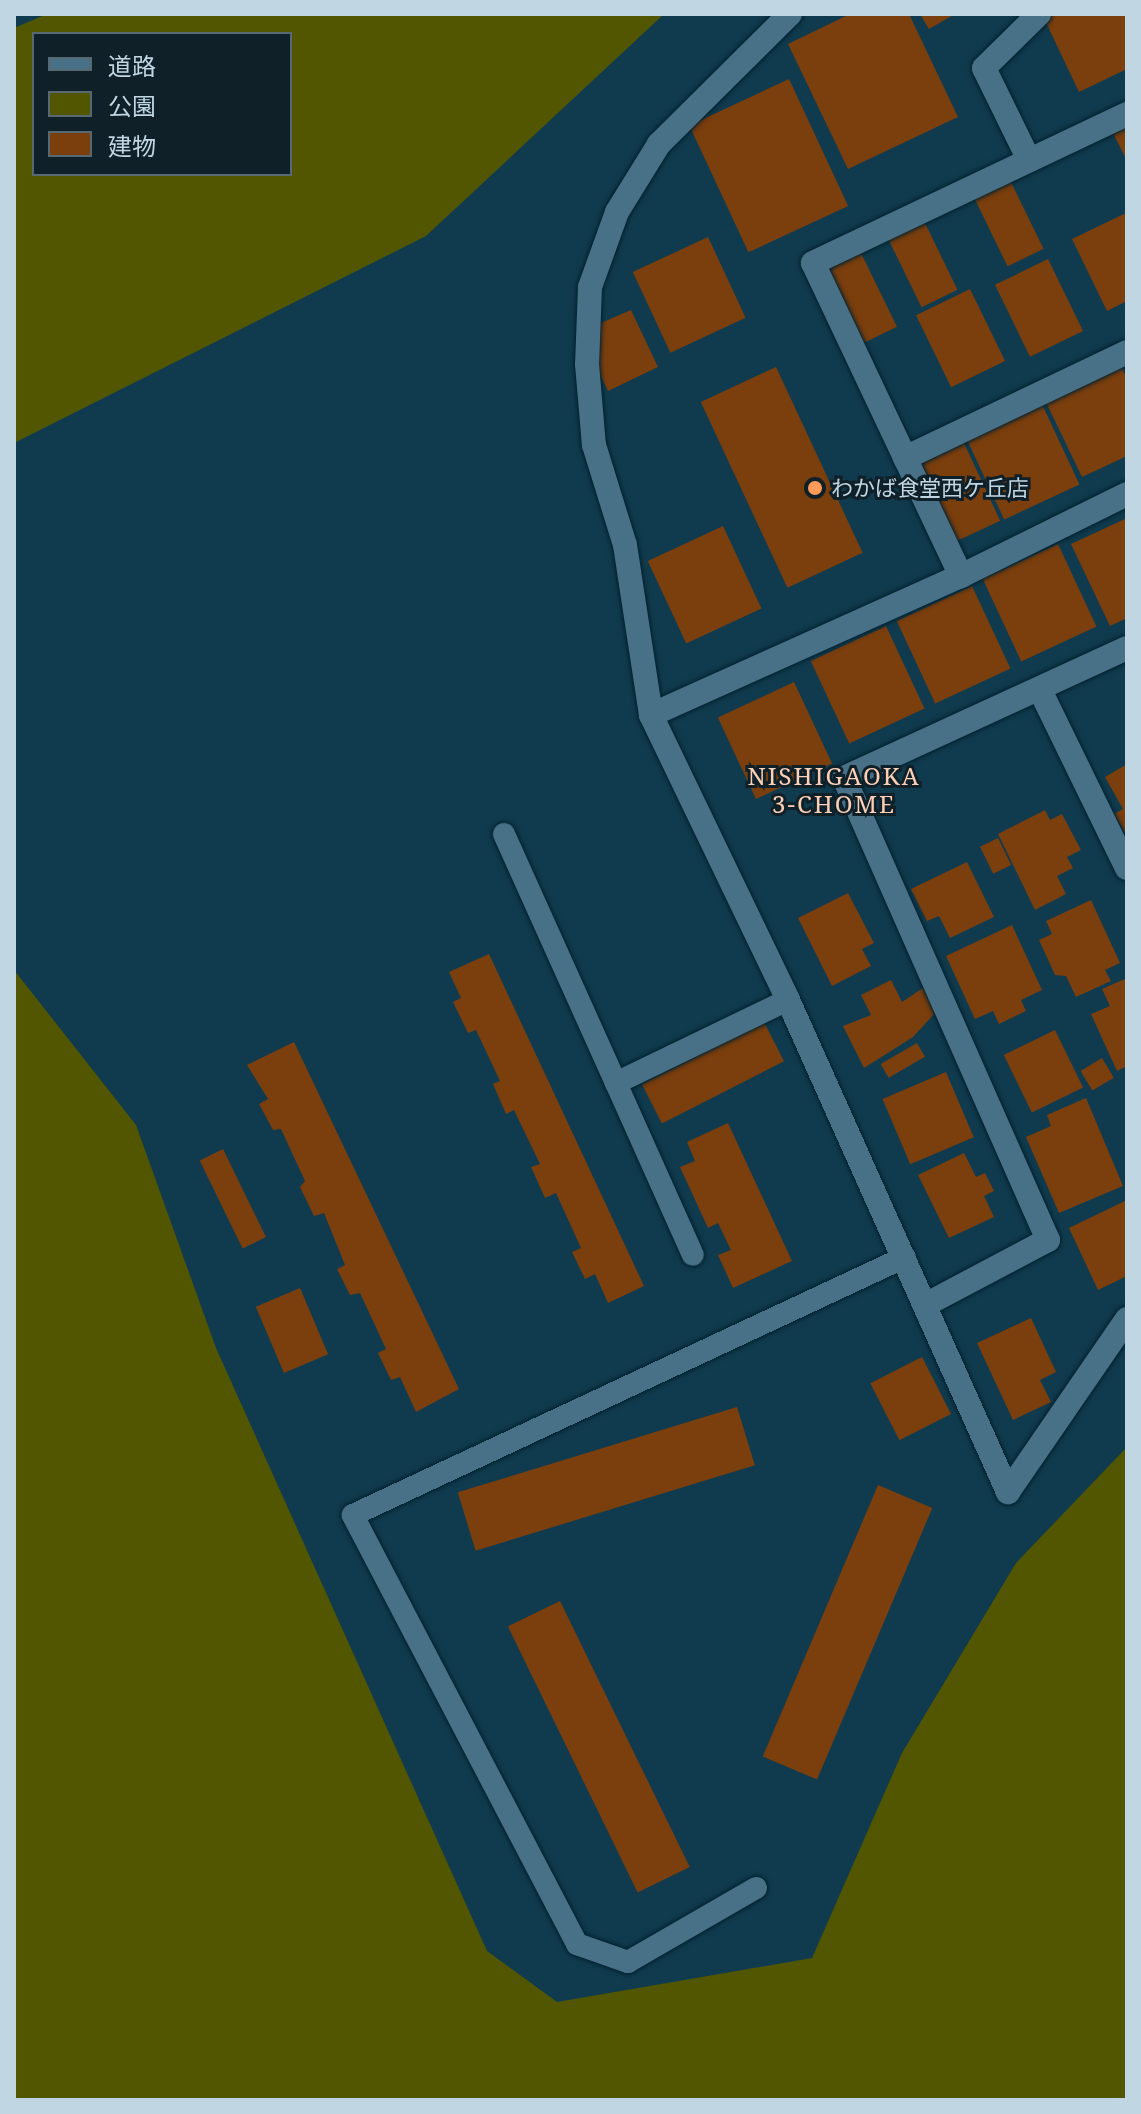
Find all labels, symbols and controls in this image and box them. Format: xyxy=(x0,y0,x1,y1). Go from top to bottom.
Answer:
legend xyxy=(32,32,292,176)
text: 道路 xyxy=(108,49,156,82)
text: 公園 xyxy=(108,89,156,122)
text: 建物 xyxy=(108,129,156,162)
place label: わかば食堂西ケ丘店 xyxy=(831,475,1029,501)
marker: わかば食堂西ケ丘店 xyxy=(806,479,824,497)
district label: NISHIGAOKA 3-CHOME xyxy=(747,762,921,818)

